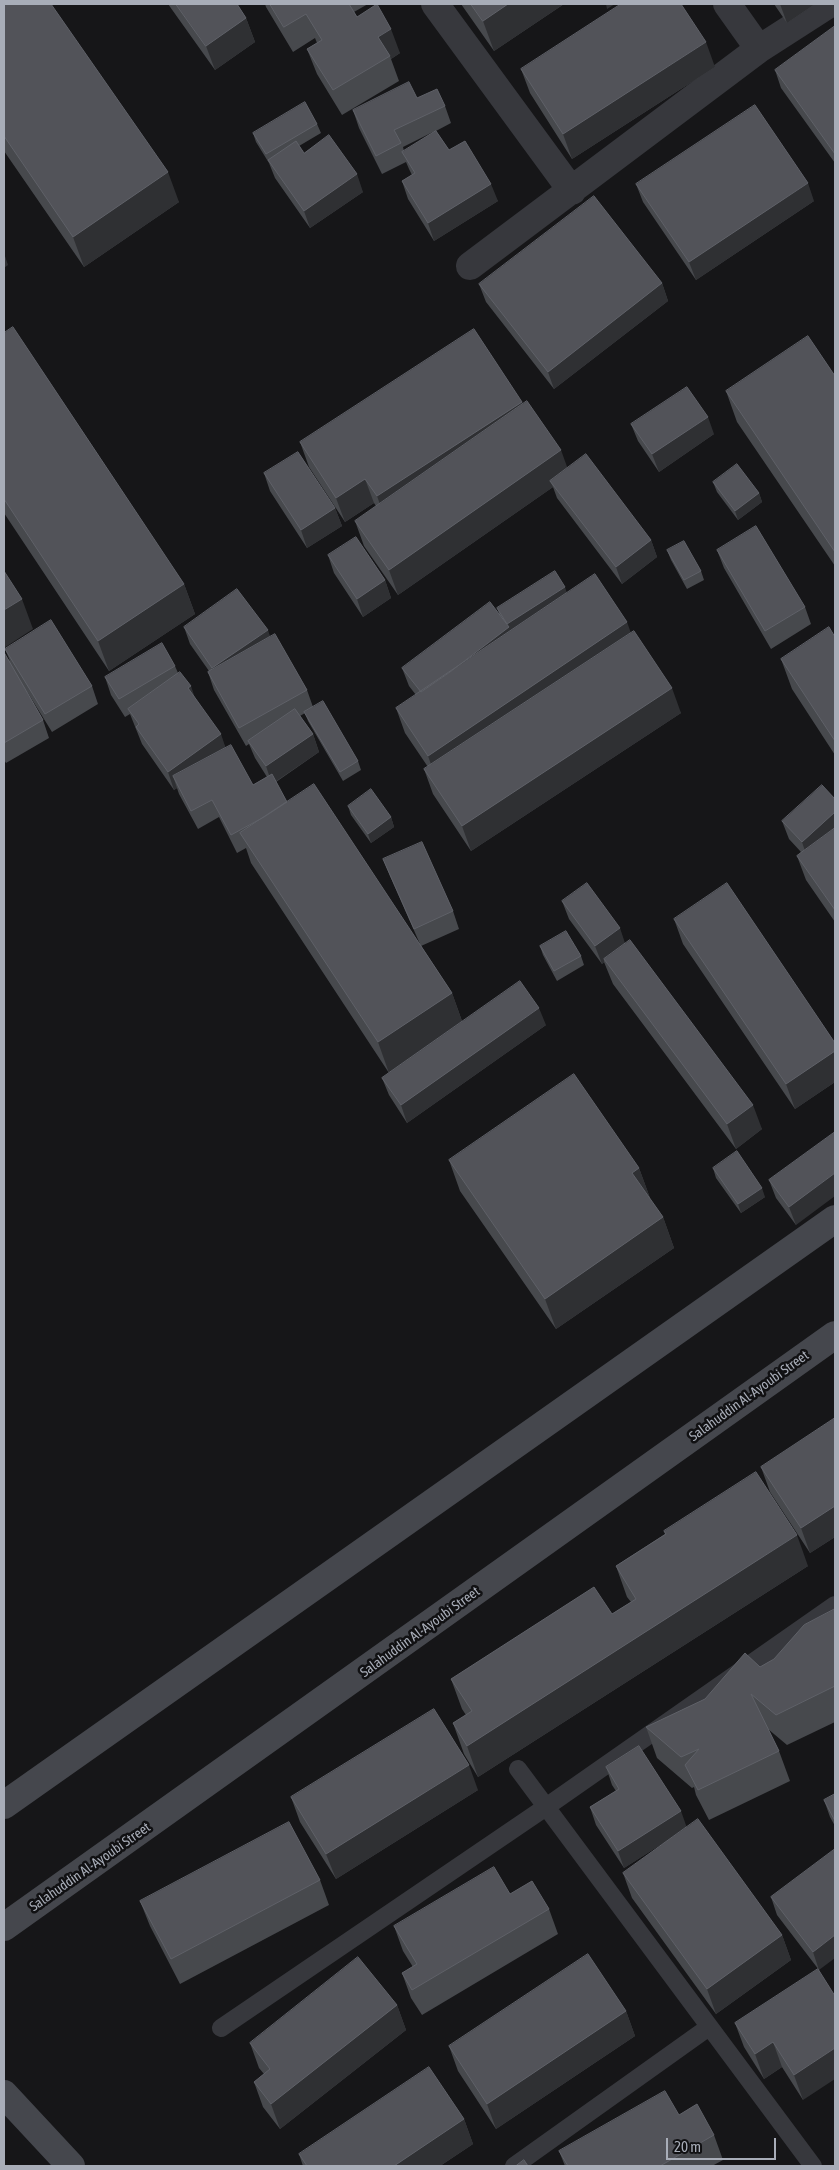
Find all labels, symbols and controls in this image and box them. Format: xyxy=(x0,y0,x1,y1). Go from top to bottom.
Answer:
street label: Salahuddin Al-Ayoubi Street xyxy=(686,1347,812,1445)
street label: Salahuddin Al-Ayoubi Street xyxy=(357,1583,483,1681)
street label: Salahuddin Al-Ayoubi Street xyxy=(26,1819,154,1915)
scale bar xyxy=(669,2128,779,2160)
text: 20 m xyxy=(674,2138,701,2155)

